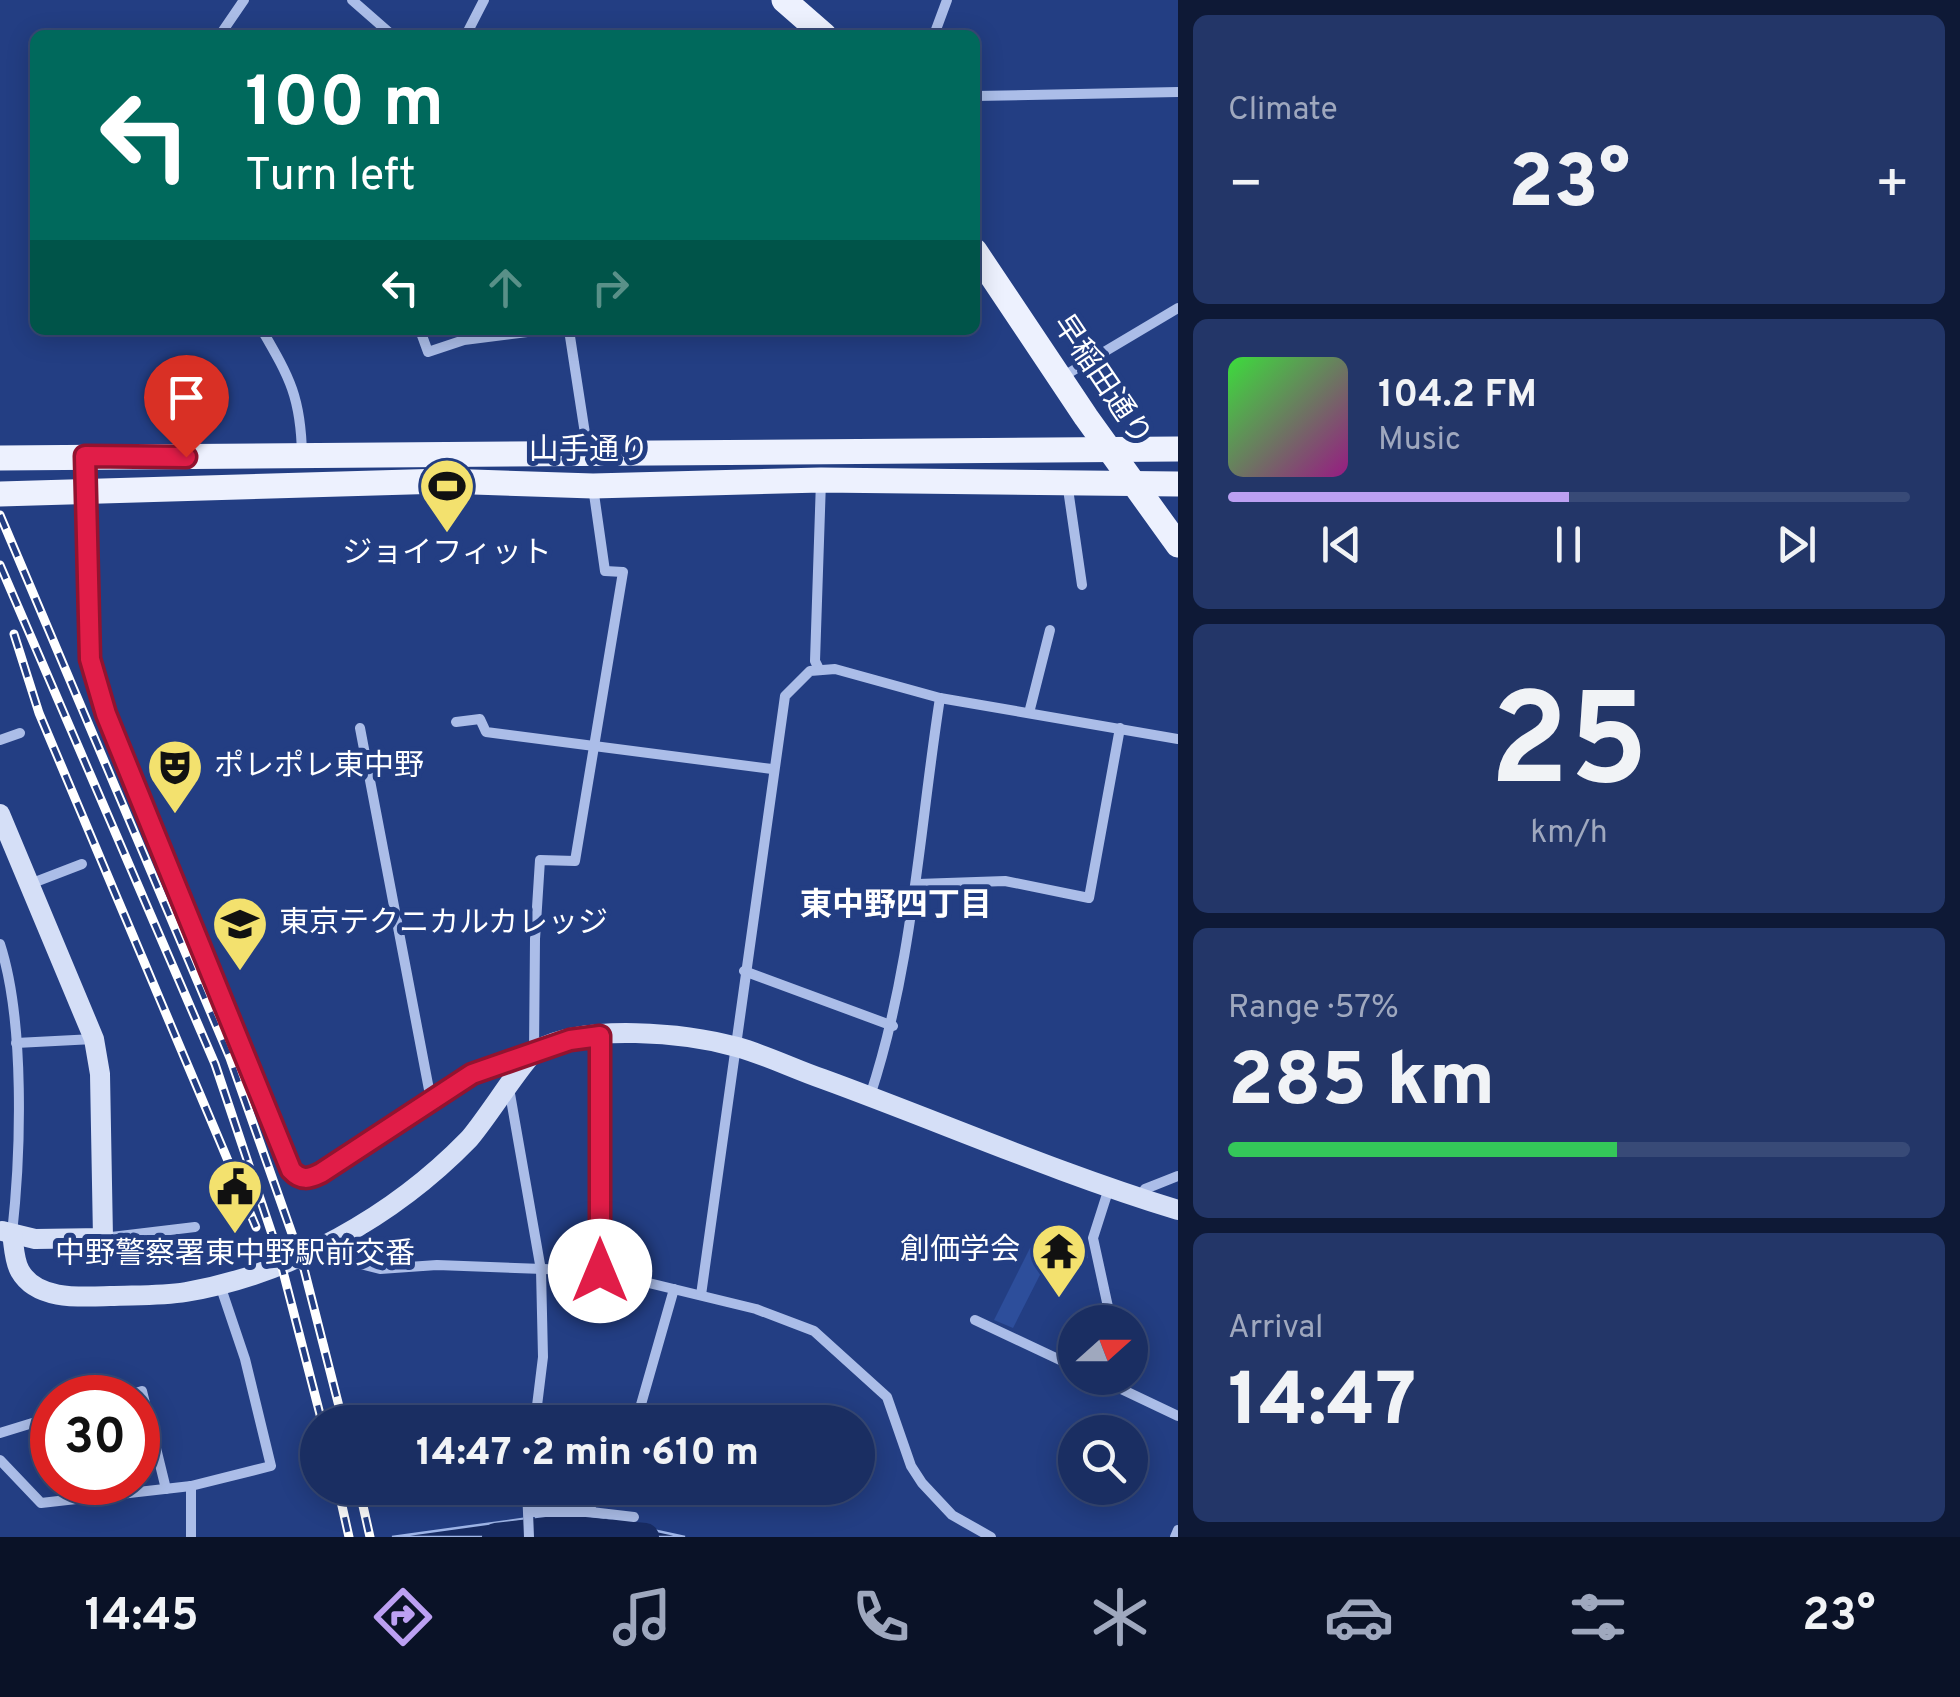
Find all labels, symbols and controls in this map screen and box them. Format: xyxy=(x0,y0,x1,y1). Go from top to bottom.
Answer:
text: 100 m xyxy=(245,62,444,151)
icon: left xyxy=(80,70,210,200)
text: Climate xyxy=(1228,91,1338,131)
text: 23° xyxy=(1508,139,1630,234)
text: Turn left xyxy=(245,149,416,206)
text: − xyxy=(1228,152,1263,222)
text: + xyxy=(1875,152,1910,222)
icon: left xyxy=(373,260,428,315)
icon: ahead xyxy=(478,260,533,315)
icon: right xyxy=(583,260,638,315)
street label: 早稲田通り xyxy=(1044,308,1158,454)
pin xyxy=(144,355,229,458)
icon: arrive xyxy=(159,370,214,425)
text: 104.2 FM xyxy=(1378,372,1537,421)
text: Music xyxy=(1378,421,1461,461)
street label: 山手通り xyxy=(529,433,649,470)
sports icon: ジョイフィット xyxy=(417,456,477,535)
icon: previous xyxy=(1314,517,1369,572)
icon: pause xyxy=(1541,517,1596,572)
icon: next xyxy=(1769,517,1824,572)
place label: ジョイフィット xyxy=(342,536,552,573)
text: 25 xyxy=(1490,666,1648,831)
theatre icon: ポレポレ東中野 xyxy=(145,737,205,816)
place label: ポレポレ東中野 xyxy=(214,749,424,786)
text: km/h xyxy=(1530,814,1608,854)
district label: 東中野四丁目 xyxy=(800,887,992,927)
school or university icon: 東京テクニカルカレッジ xyxy=(210,894,270,973)
place label: 東京テクニカルカレッジ xyxy=(279,906,608,943)
text: Range · 57% xyxy=(1228,989,1399,1029)
text: 285 km xyxy=(1228,1037,1495,1132)
public building icon: 中野警察署東中野駅前交番 xyxy=(205,1157,265,1236)
position arrow xyxy=(548,1219,652,1323)
temple icon: 創価学会 xyxy=(1029,1221,1089,1300)
place label: 創価学会 xyxy=(900,1233,1020,1270)
place label: 中野警察署東中野駅前交番 xyxy=(55,1237,415,1274)
north arrow xyxy=(1058,1305,1148,1395)
map controls xyxy=(1058,1305,1148,1505)
text: Arrival xyxy=(1228,1309,1323,1349)
text: 14:47 xyxy=(1228,1357,1416,1452)
speed limit sign: 30 xyxy=(30,1375,160,1505)
button: search xyxy=(1058,1415,1148,1505)
text: 14:47 · 2 min · 610 m xyxy=(416,1430,759,1479)
icon: directions xyxy=(368,1582,438,1652)
icon: music xyxy=(607,1582,677,1652)
icon: phone xyxy=(846,1582,916,1652)
icon: climate xyxy=(1085,1582,1155,1652)
icon: car xyxy=(1324,1582,1394,1652)
icon: filters xyxy=(1563,1582,1633,1652)
text: 14:45 xyxy=(85,1589,199,1646)
text: 23° xyxy=(1802,1589,1875,1646)

